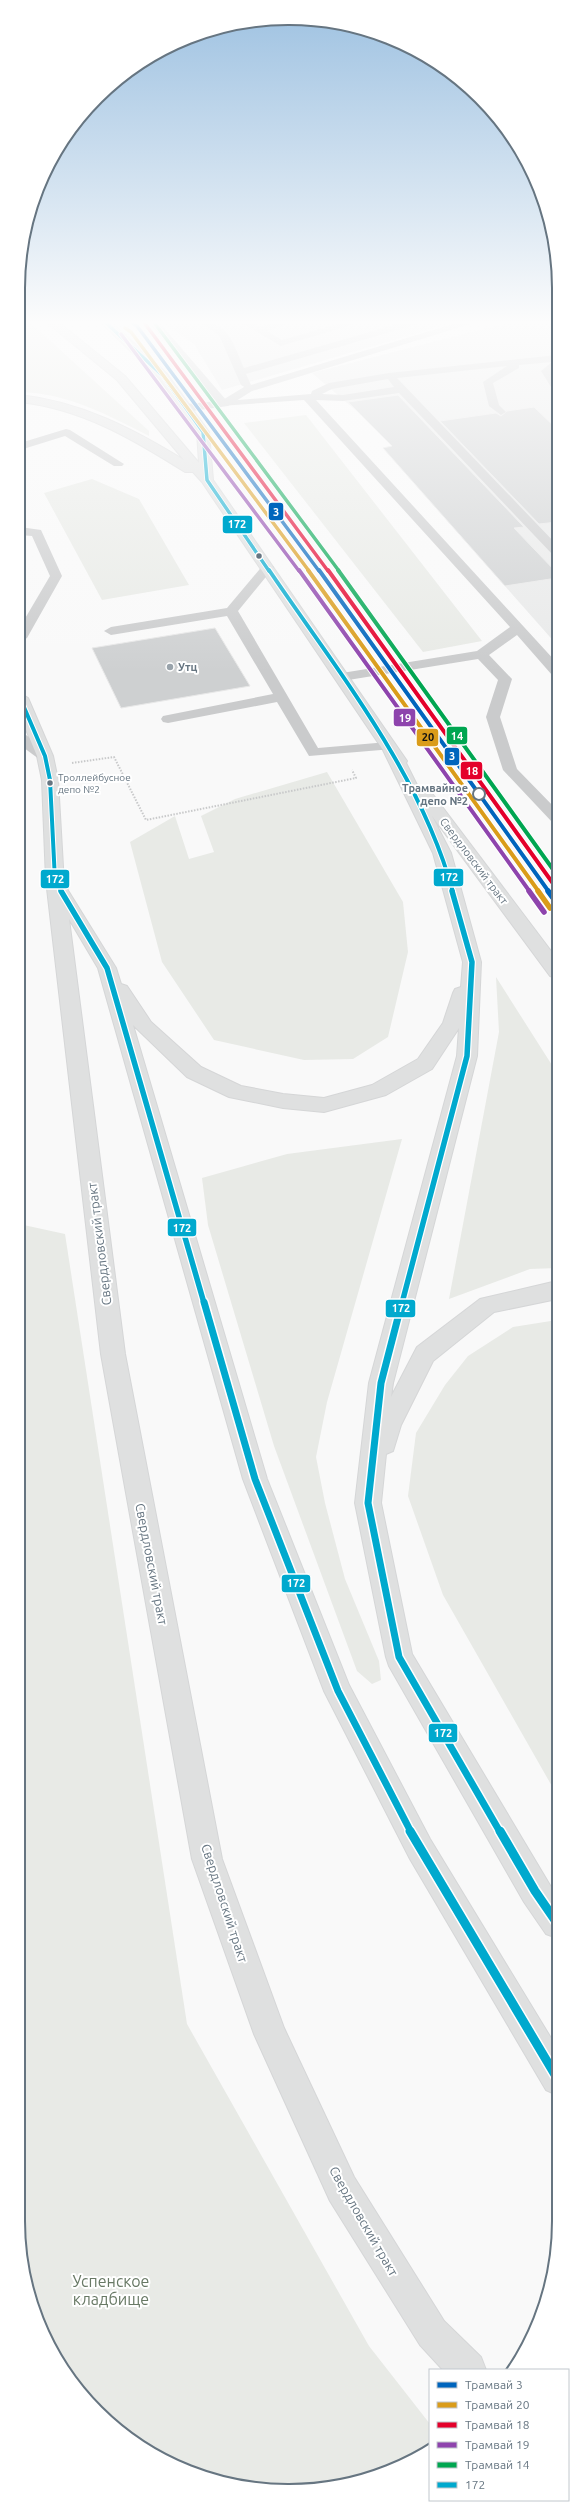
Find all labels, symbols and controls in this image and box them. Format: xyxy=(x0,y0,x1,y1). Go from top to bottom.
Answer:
line badge: 3 xyxy=(268,502,284,521)
text: 3 xyxy=(273,506,279,518)
line badge: 172 xyxy=(222,515,253,534)
text: 172 xyxy=(228,518,246,530)
unlabelled marker xyxy=(254,551,264,561)
place label: Утц xyxy=(178,661,197,673)
marker: Утц xyxy=(165,662,175,672)
line badge: 19 xyxy=(393,708,416,727)
text: 19 xyxy=(399,712,411,724)
line badge: 14 xyxy=(446,726,468,745)
line badge: 20 xyxy=(416,728,439,747)
text: 14 xyxy=(451,730,463,742)
text: 20 xyxy=(422,731,434,743)
line badge: 3 xyxy=(444,747,460,766)
text: 3 xyxy=(449,750,455,762)
line badge: 18 xyxy=(460,761,483,780)
text: 18 xyxy=(466,765,478,777)
place label: Троллейбусное депо №2 xyxy=(58,772,131,795)
marker: Троллейбусное депо №2 xyxy=(45,778,55,788)
place label: Трамвайное депо №2 xyxy=(402,782,468,807)
marker: Трамвайное депо №2 xyxy=(472,787,486,801)
street label: Свердловский тракт xyxy=(438,816,510,907)
line badge: 172 xyxy=(433,868,464,887)
line badge: 172 xyxy=(40,869,70,889)
text: 172 xyxy=(440,871,458,883)
text: 172 xyxy=(46,873,64,885)
street label: Свердловский тракт xyxy=(84,1181,113,1306)
line badge: 172 xyxy=(167,1218,197,1237)
text: 172 xyxy=(173,1222,191,1234)
line badge: 172 xyxy=(385,1299,416,1318)
text: 172 xyxy=(392,1302,410,1314)
street label: Свердловский тракт xyxy=(133,1502,171,1626)
line badge: 172 xyxy=(281,1574,311,1593)
text: 172 xyxy=(287,1577,305,1589)
line badge: 172 xyxy=(428,1723,458,1743)
text: 172 xyxy=(434,1727,452,1739)
street label: Свердловский тракт xyxy=(199,1842,251,1964)
street label: Свердловский тракт xyxy=(327,2164,401,2278)
park label: Успенское кладбище xyxy=(73,2272,149,2308)
legend xyxy=(429,2369,569,2501)
text: Трамвай 3 xyxy=(465,2378,523,2391)
text: Трамвай 20 xyxy=(465,2398,530,2411)
text: Трамвай 18 xyxy=(465,2418,530,2431)
text: Трамвай 19 xyxy=(465,2438,529,2451)
text: Трамвай 14 xyxy=(465,2458,530,2471)
text: 172 xyxy=(465,2478,485,2491)

